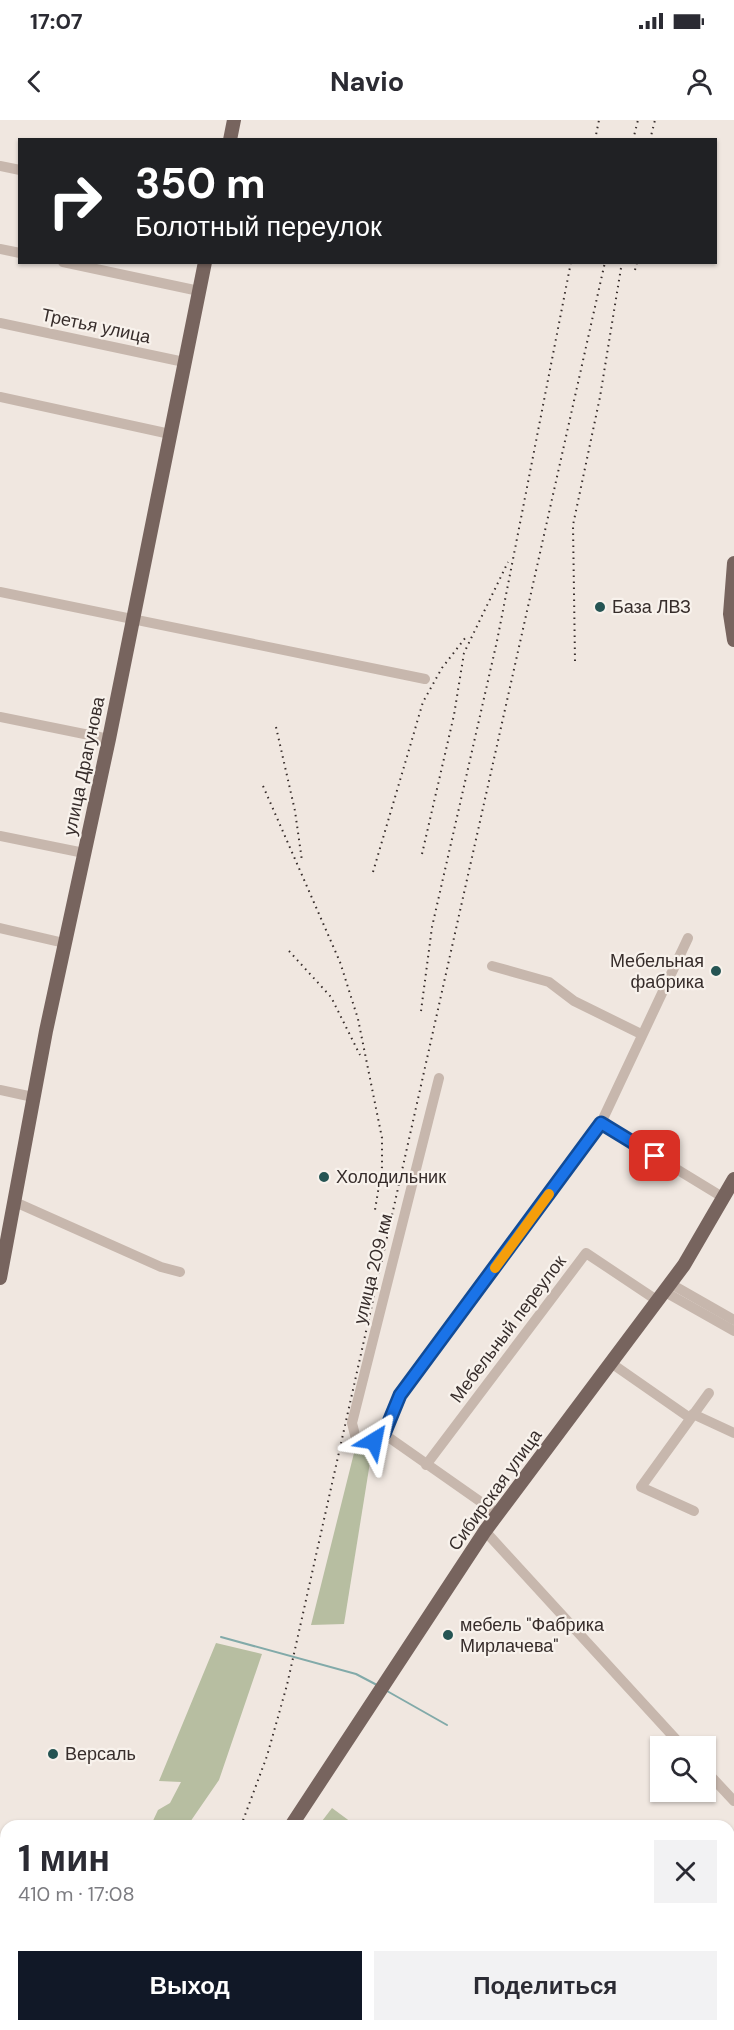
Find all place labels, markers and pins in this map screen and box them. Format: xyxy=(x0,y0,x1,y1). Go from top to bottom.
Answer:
place label: База ЛВЗ xyxy=(612,595,691,619)
marker: База ЛВЗ xyxy=(593,600,607,614)
place label: Мебельная фабрика xyxy=(610,949,705,994)
marker: Мебельная фабрика xyxy=(709,964,723,978)
pin xyxy=(629,1130,680,1181)
place label: Холодильник xyxy=(336,1165,446,1189)
marker: Холодильник xyxy=(317,1170,331,1184)
place label: мебель "Фабрика Мирлачева" xyxy=(460,1613,605,1658)
marker: мебель "Фабрика Мирлачева" xyxy=(441,1628,455,1642)
place label: Версаль xyxy=(65,1742,136,1766)
marker: Версаль xyxy=(46,1747,60,1761)

